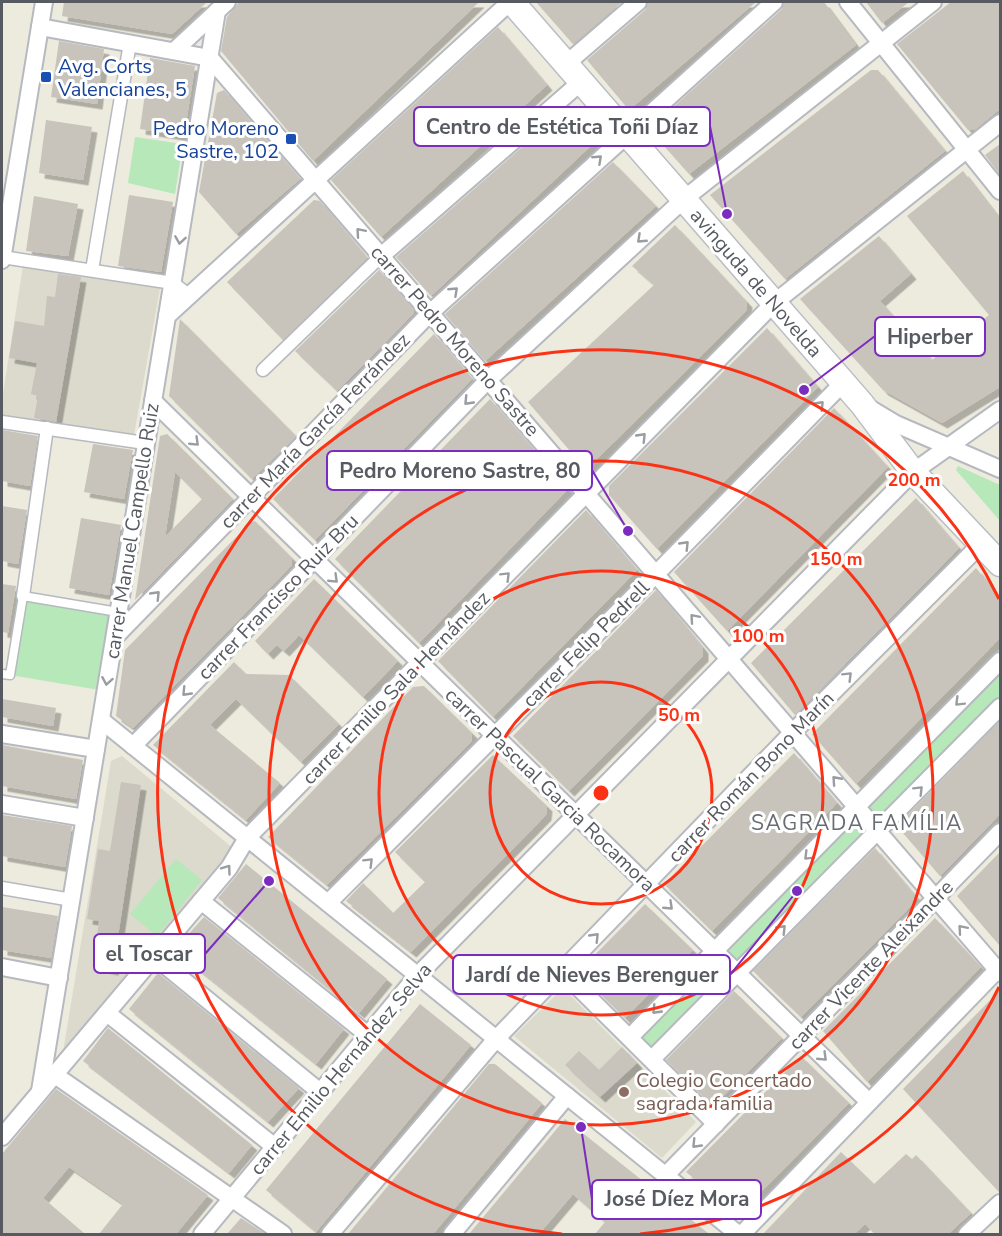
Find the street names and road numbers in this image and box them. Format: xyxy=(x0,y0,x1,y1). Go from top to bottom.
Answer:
street label: avinguda de Novelda xyxy=(684,203,828,363)
street label: carrer Pedro Moreno Sastre xyxy=(364,240,546,442)
street label: carrer María García Ferrández xyxy=(214,327,416,535)
street label: carrer Manuel Campello Ruiz xyxy=(98,401,166,661)
street label: carrer Francisco Ruiz Bru xyxy=(192,508,364,686)
street label: carrer Felip Pedrell xyxy=(517,574,656,713)
street label: carrer Emilio Sala Hernández xyxy=(296,585,496,791)
street label: carrer Pascual Garcia Rocamora xyxy=(439,682,661,898)
street label: carrer Román Bono Marín xyxy=(662,685,840,869)
street label: carrer Vicente Aleixandre xyxy=(783,874,959,1056)
street label: carrer Emilio Hernández Selva xyxy=(244,957,438,1181)

